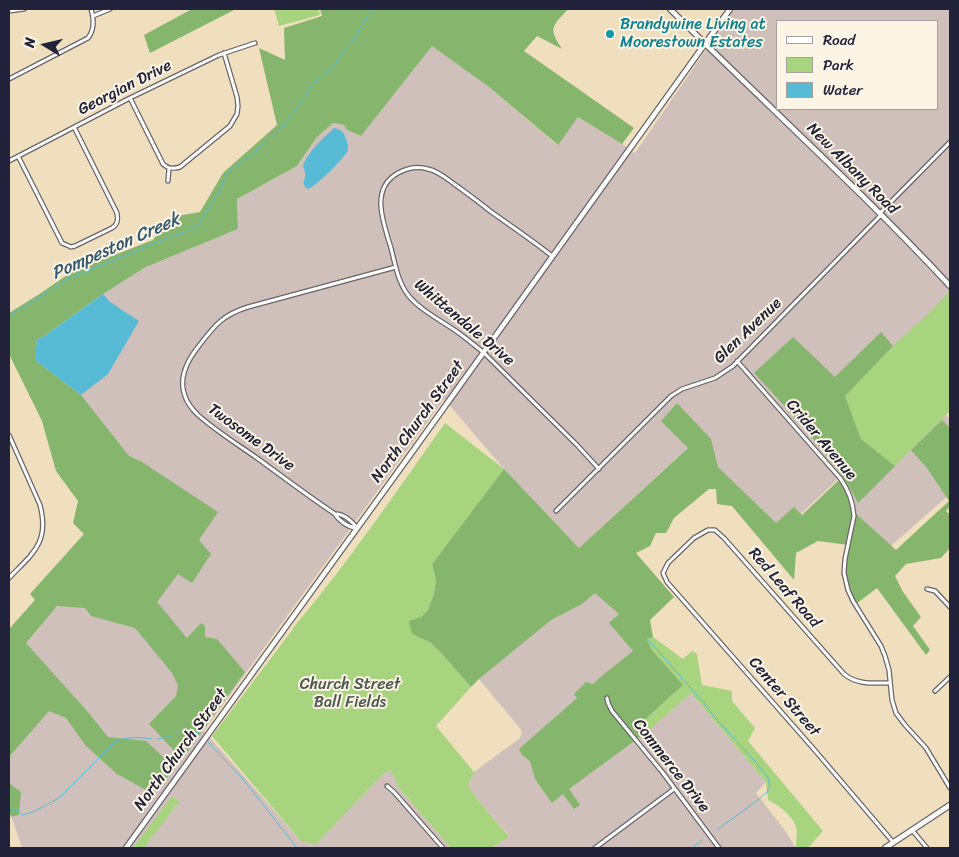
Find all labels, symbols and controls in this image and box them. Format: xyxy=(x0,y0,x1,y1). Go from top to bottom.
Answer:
place label: Brandywine Living at Moorestown Estates xyxy=(620,15,766,53)
north arrow xyxy=(20,20,70,70)
legend xyxy=(776,20,939,110)
text: Road xyxy=(823,27,855,53)
marker: Brandywine Living at Moorestown Estates xyxy=(604,28,616,40)
text: N xyxy=(17,36,43,49)
text: Park xyxy=(823,52,854,78)
street label: Georgian Drive xyxy=(75,56,175,120)
text: Water xyxy=(823,77,863,103)
street label: New Albany Road xyxy=(802,119,902,219)
water label: Pompeston Creek xyxy=(49,209,183,285)
street label: Whittendale Drive xyxy=(410,276,518,370)
street label: Glen Avenue xyxy=(710,294,786,368)
street label: North Church Street xyxy=(367,357,469,487)
street label: Crider Avenue xyxy=(782,396,860,484)
street label: Twosome Drive xyxy=(204,400,298,476)
street label: Red Leaf Road xyxy=(744,544,824,632)
street label: Center Street xyxy=(744,653,824,741)
park label: Church Street Ball Fields xyxy=(300,675,400,713)
street label: North Church Street xyxy=(130,685,232,815)
street label: Commerce Drive xyxy=(628,715,714,817)

